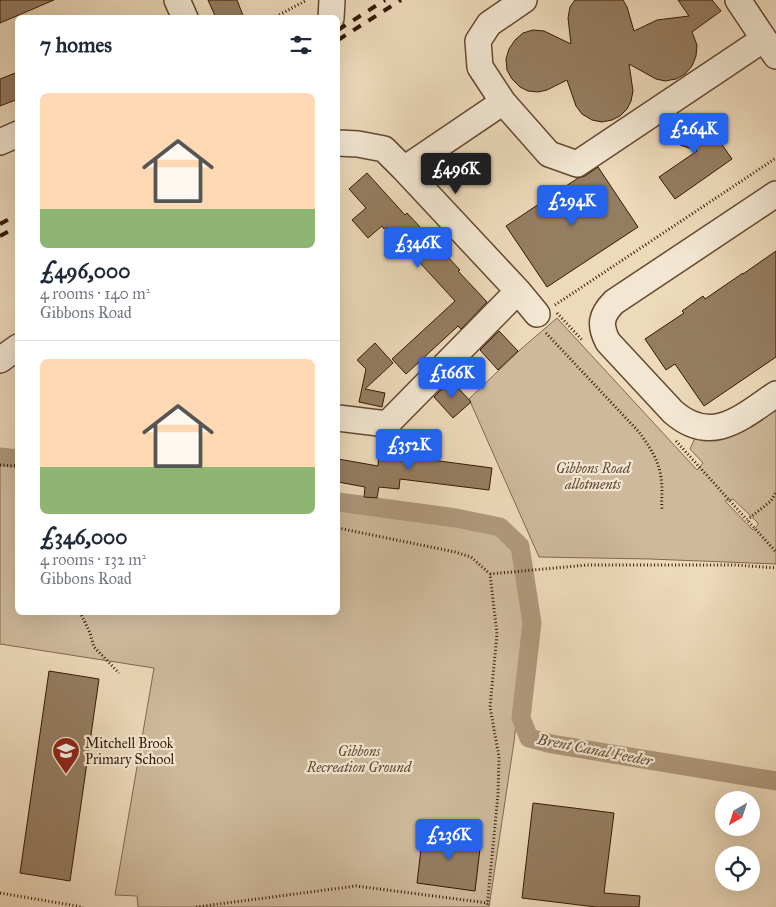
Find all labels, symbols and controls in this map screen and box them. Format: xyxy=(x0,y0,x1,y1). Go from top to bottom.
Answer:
icon: filters xyxy=(287,31,315,59)
text: 7 homes xyxy=(40,32,112,58)
pin: £264K xyxy=(659,112,729,155)
text: £264K xyxy=(670,119,718,138)
icon: home xyxy=(133,126,223,216)
pin: £496K xyxy=(421,152,491,195)
text: £496K xyxy=(432,159,480,178)
pin: £294K xyxy=(537,184,607,227)
text: £294K xyxy=(548,191,596,210)
pin: £346K xyxy=(383,226,453,269)
text: £346K xyxy=(395,233,441,252)
text: £496,000 xyxy=(40,258,130,284)
text: 4 rooms · 140 m² xyxy=(40,284,150,303)
text: Gibbons Road xyxy=(40,303,132,322)
pin: £166K xyxy=(417,356,487,399)
text: £166K xyxy=(429,363,475,382)
icon: home xyxy=(133,391,223,481)
pin: £352K xyxy=(374,428,444,471)
text: £352K xyxy=(387,435,431,454)
park label: Gibbons Road allotments xyxy=(556,460,632,493)
text: £346,000 xyxy=(40,524,128,550)
text: 4 rooms · 132 m² xyxy=(40,550,146,569)
text: Gibbons Road xyxy=(40,569,132,588)
water label: Brent Canal Feeder xyxy=(535,730,655,770)
place label: Mitchell Brook Primary School xyxy=(85,735,174,768)
school or university icon: Mitchell Brook Primary School xyxy=(51,736,81,775)
park label: Gibbons Recreation Ground xyxy=(306,743,413,776)
north arrow xyxy=(715,791,760,836)
map controls xyxy=(715,791,760,891)
pin: £236K xyxy=(414,818,484,861)
text: £236K xyxy=(427,825,471,844)
button: locate xyxy=(715,846,760,891)

